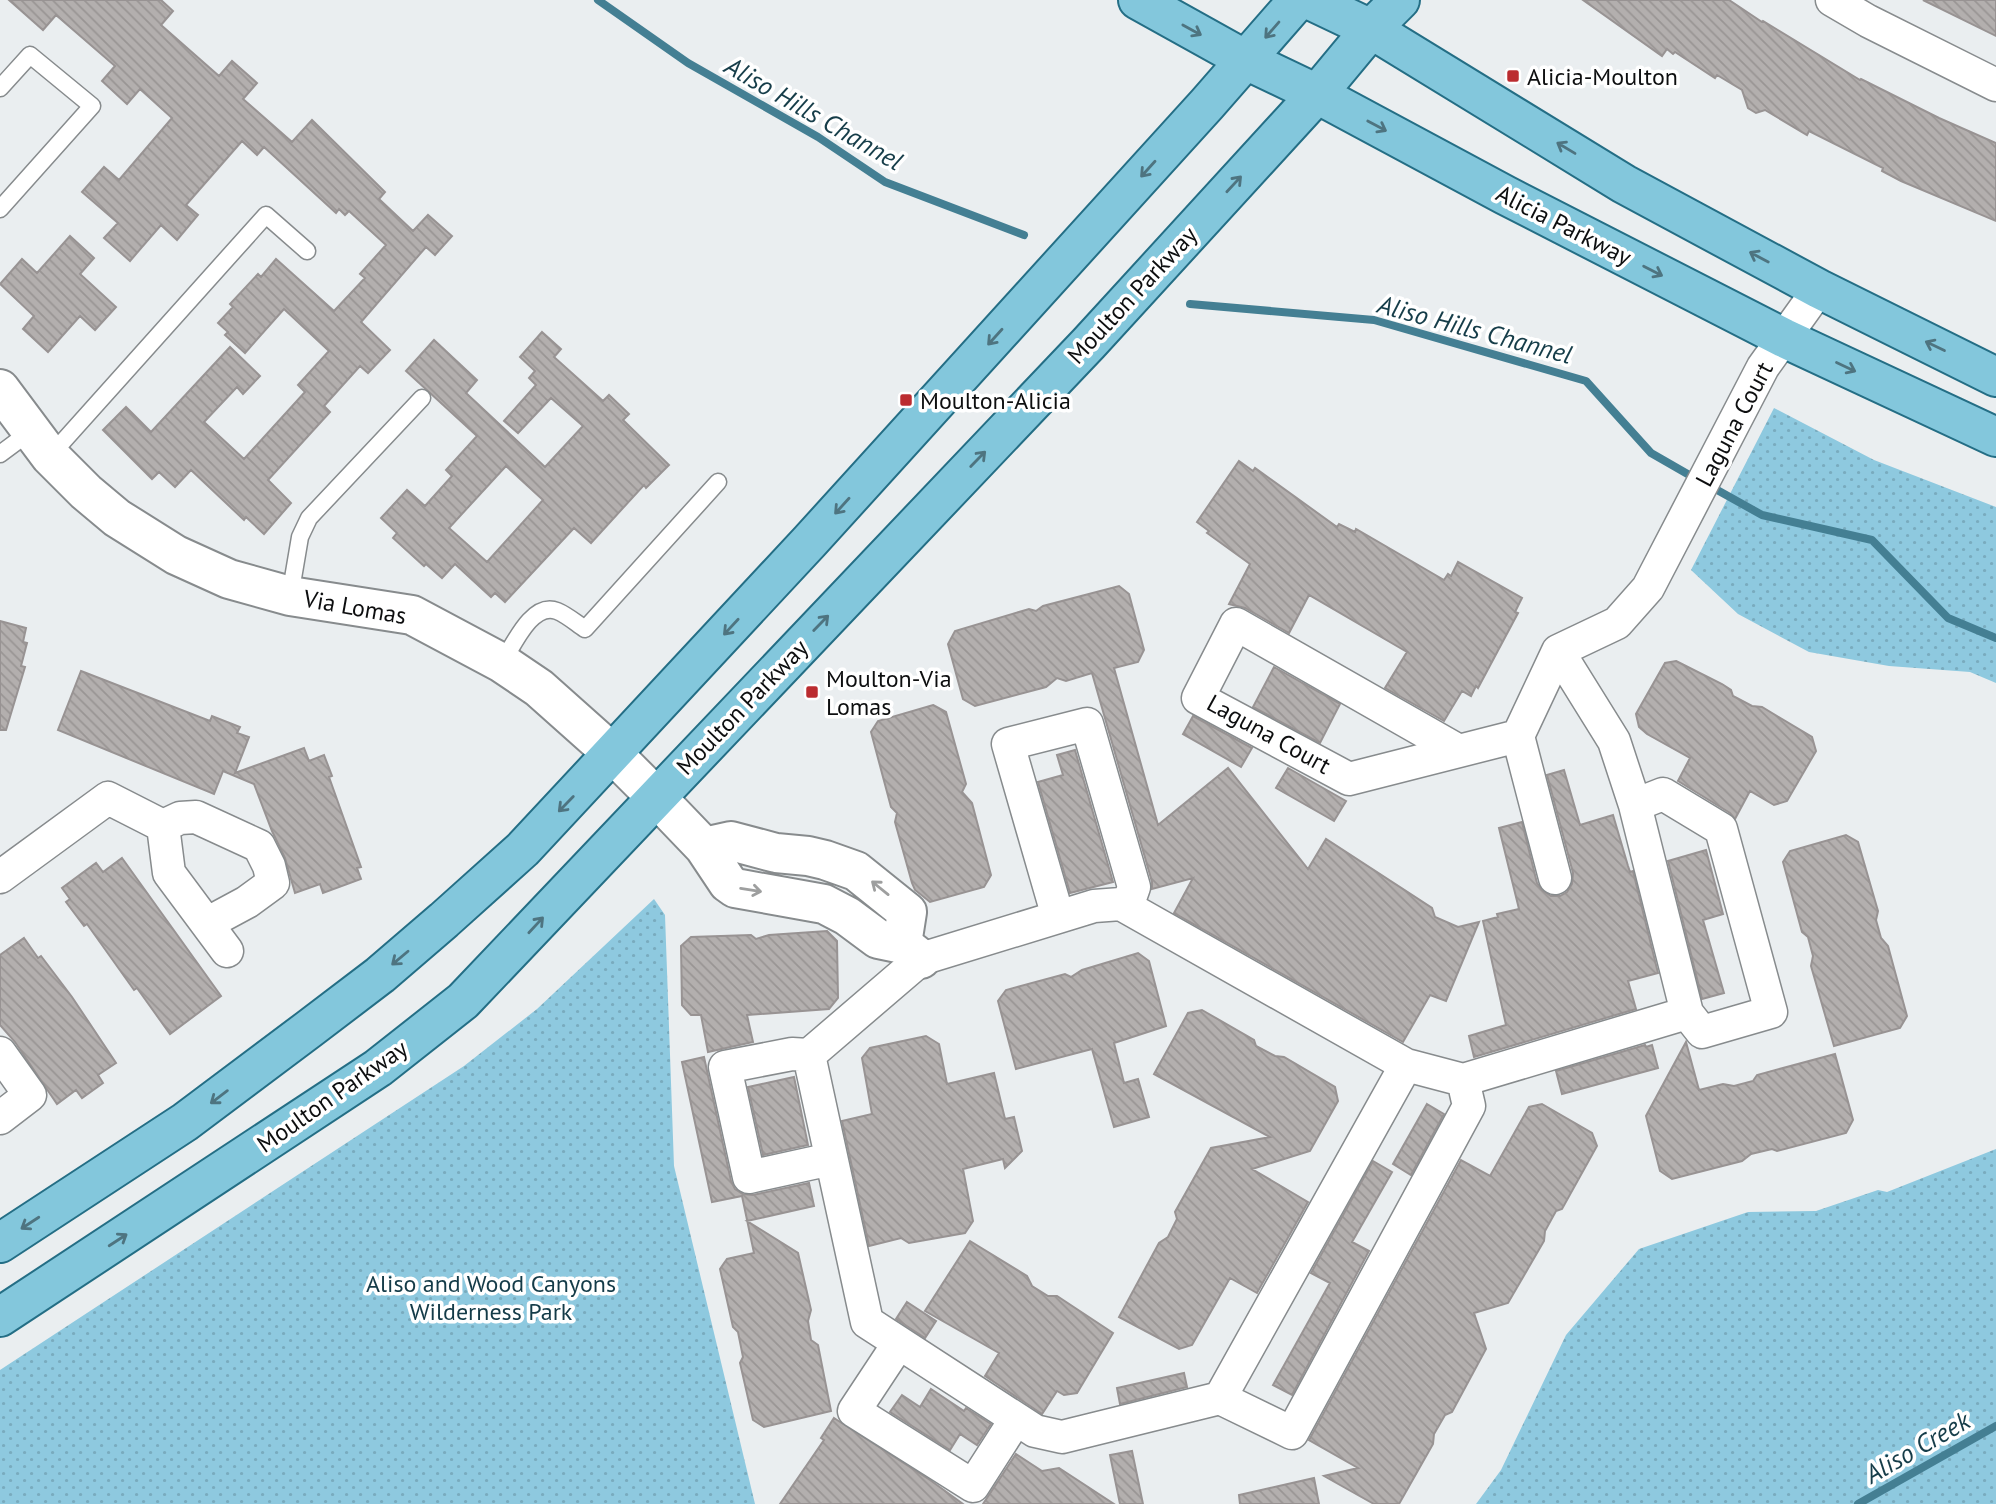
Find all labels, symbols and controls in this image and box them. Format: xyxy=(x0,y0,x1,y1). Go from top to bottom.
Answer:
one-way arrow xyxy=(1264,21,1280,39)
one-way arrow xyxy=(1181,23,1201,37)
water label: Aliso Hills Channel xyxy=(718,48,909,177)
place label: Alicia-Moulton xyxy=(1527,61,1678,92)
marker: Alicia-Moulton xyxy=(1505,68,1521,84)
one-way arrow xyxy=(1367,120,1387,134)
one-way arrow xyxy=(1556,141,1576,155)
one-way arrow xyxy=(1139,160,1156,177)
one-way arrow xyxy=(1226,176,1243,193)
street label: Alicia Parkway xyxy=(1491,178,1637,272)
street label: Moulton Parkway xyxy=(1060,220,1204,370)
one-way arrow xyxy=(1749,249,1770,263)
one-way arrow xyxy=(1642,264,1663,278)
water label: Aliso Hills Channel xyxy=(1373,287,1576,371)
one-way arrow xyxy=(987,328,1003,346)
one-way arrow xyxy=(1925,339,1946,353)
street label: Laguna Court xyxy=(1688,356,1780,492)
one-way arrow xyxy=(1835,361,1856,374)
place label: Moulton-Alicia xyxy=(920,385,1071,416)
marker: Moulton-Alicia xyxy=(898,392,914,408)
one-way arrow xyxy=(970,451,987,468)
one-way arrow xyxy=(834,497,850,515)
street label: Via Lomas xyxy=(300,583,409,631)
one-way arrow xyxy=(813,615,830,632)
one-way arrow xyxy=(722,618,739,635)
street label: Moulton Parkway xyxy=(669,633,815,781)
place label: Moulton-Via Lomas xyxy=(826,663,952,722)
marker: Moulton-Via Lomas xyxy=(804,684,820,700)
street label: Laguna Court xyxy=(1202,687,1336,781)
one-way arrow xyxy=(558,795,575,812)
one-way arrow xyxy=(871,881,889,896)
one-way arrow xyxy=(739,884,762,897)
one-way arrow xyxy=(528,917,545,934)
one-way arrow xyxy=(391,950,409,966)
street label: Moulton Parkway xyxy=(251,1033,413,1159)
one-way arrow xyxy=(210,1089,229,1104)
one-way arrow xyxy=(21,1217,41,1231)
one-way arrow xyxy=(108,1232,128,1246)
park label: Aliso and Wood Canyons Wilderness Park xyxy=(366,1268,616,1327)
water label: Aliso Creek xyxy=(1858,1403,1977,1491)

